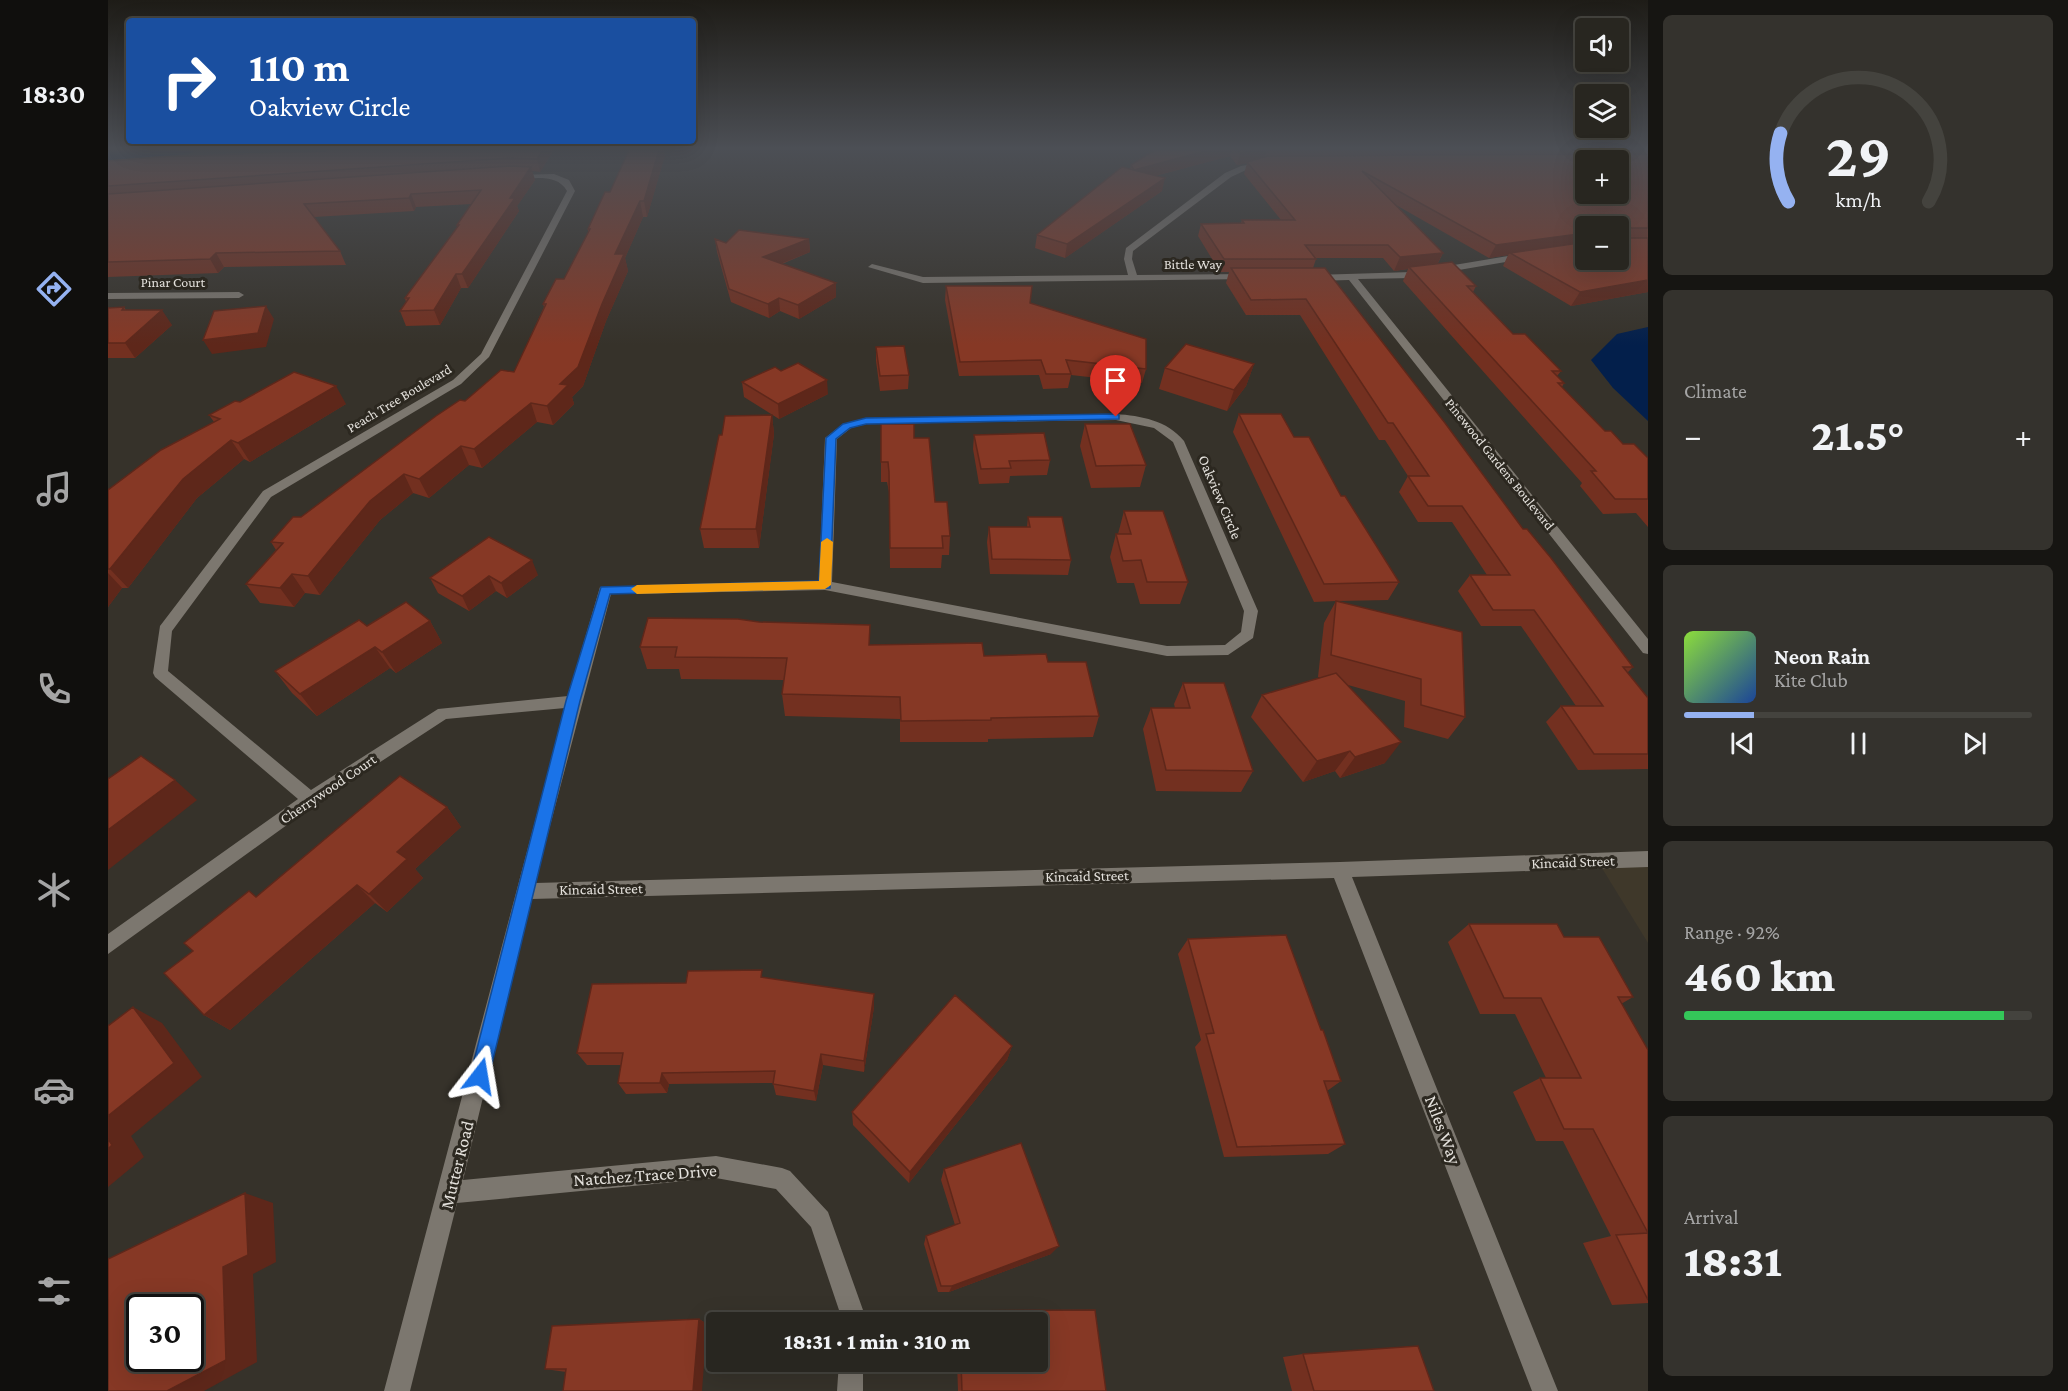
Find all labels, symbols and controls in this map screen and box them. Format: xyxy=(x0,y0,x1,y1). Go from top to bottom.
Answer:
map controls xyxy=(1575,18,1629,270)
button: sound xyxy=(1575,18,1629,72)
icon: right xyxy=(150,42,228,120)
text: 110 m xyxy=(249,43,350,90)
text: 18:30 xyxy=(23,79,85,109)
button: layers xyxy=(1575,84,1629,138)
text: Oakview Circle xyxy=(249,92,410,122)
text: 29 xyxy=(1825,120,1891,189)
button: + xyxy=(1575,150,1629,204)
text: km/h xyxy=(1835,188,1882,212)
button: − xyxy=(1575,216,1629,270)
street label: Bittle Way xyxy=(1164,256,1223,272)
icon: directions xyxy=(33,268,75,310)
street label: Pinar Court xyxy=(141,274,206,290)
pin xyxy=(1090,355,1141,417)
street label: Peach Tree Boulevard xyxy=(344,360,455,436)
icon: arrive xyxy=(1099,364,1132,397)
text: Climate xyxy=(1684,380,1747,402)
street label: Pinewood Gardens Boulevard xyxy=(1442,395,1558,533)
text: 21.5° xyxy=(1811,410,1905,460)
text: − xyxy=(1684,417,1701,454)
text: + xyxy=(2015,417,2032,454)
street label: Oakview Circle xyxy=(1195,453,1245,542)
icon: music xyxy=(33,468,75,510)
text: Neon Rain xyxy=(1774,644,1870,669)
icon: phone xyxy=(33,668,75,710)
text: Kite Club xyxy=(1774,669,1848,691)
icon: previous xyxy=(1726,727,1759,760)
icon: pause xyxy=(1842,727,1875,760)
icon: next xyxy=(1958,727,1991,760)
street label: Cherrywood Court xyxy=(277,750,380,828)
street label: Kincaid Street xyxy=(1531,853,1616,871)
street label: Kincaid Street xyxy=(1045,867,1130,885)
icon: climate xyxy=(33,869,75,911)
street label: Kincaid Street xyxy=(559,880,644,898)
text: Range · 92% xyxy=(1684,921,1780,943)
text: 460 km xyxy=(1684,951,1835,1001)
position arrow xyxy=(448,1044,512,1108)
icon: car xyxy=(33,1069,75,1111)
street label: Niles Way xyxy=(1421,1093,1465,1168)
street label: Mutter Road xyxy=(436,1118,478,1211)
street label: Natchez Trace Drive xyxy=(573,1160,718,1190)
text: Arrival xyxy=(1684,1206,1738,1228)
text: 18:31 xyxy=(1684,1236,1782,1286)
icon: filters xyxy=(33,1270,75,1312)
speed limit sign: 30 xyxy=(126,1294,204,1372)
text: 18:31 · 1 min · 310 m xyxy=(784,1329,970,1354)

